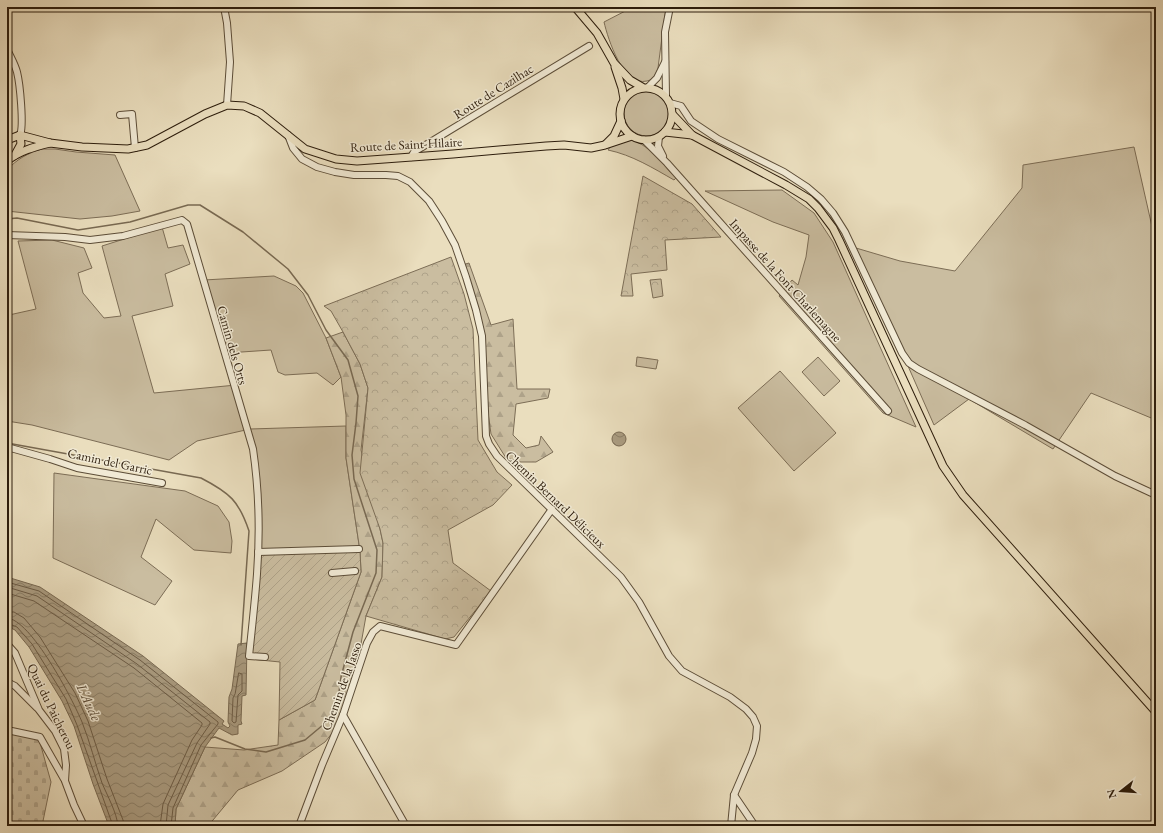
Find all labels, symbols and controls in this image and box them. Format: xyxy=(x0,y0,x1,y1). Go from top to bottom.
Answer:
street label: Route de Cazilhac xyxy=(450,60,536,123)
street label: Route de Saint-Hilaire xyxy=(350,133,462,156)
street label: Impasse de la Font Charlemagne xyxy=(726,215,846,346)
street label: Camin dels Orts xyxy=(213,304,252,387)
street label: Camin del Garric xyxy=(66,444,154,479)
street label: Chemin Bernard Délicieux xyxy=(502,447,610,552)
street label: Chemin de la Jasso xyxy=(318,639,365,733)
street label: Quai du Paicherou xyxy=(23,661,80,752)
water label: L'Aude xyxy=(72,680,105,724)
north arrow xyxy=(1101,771,1141,811)
text: N xyxy=(1103,788,1119,800)

